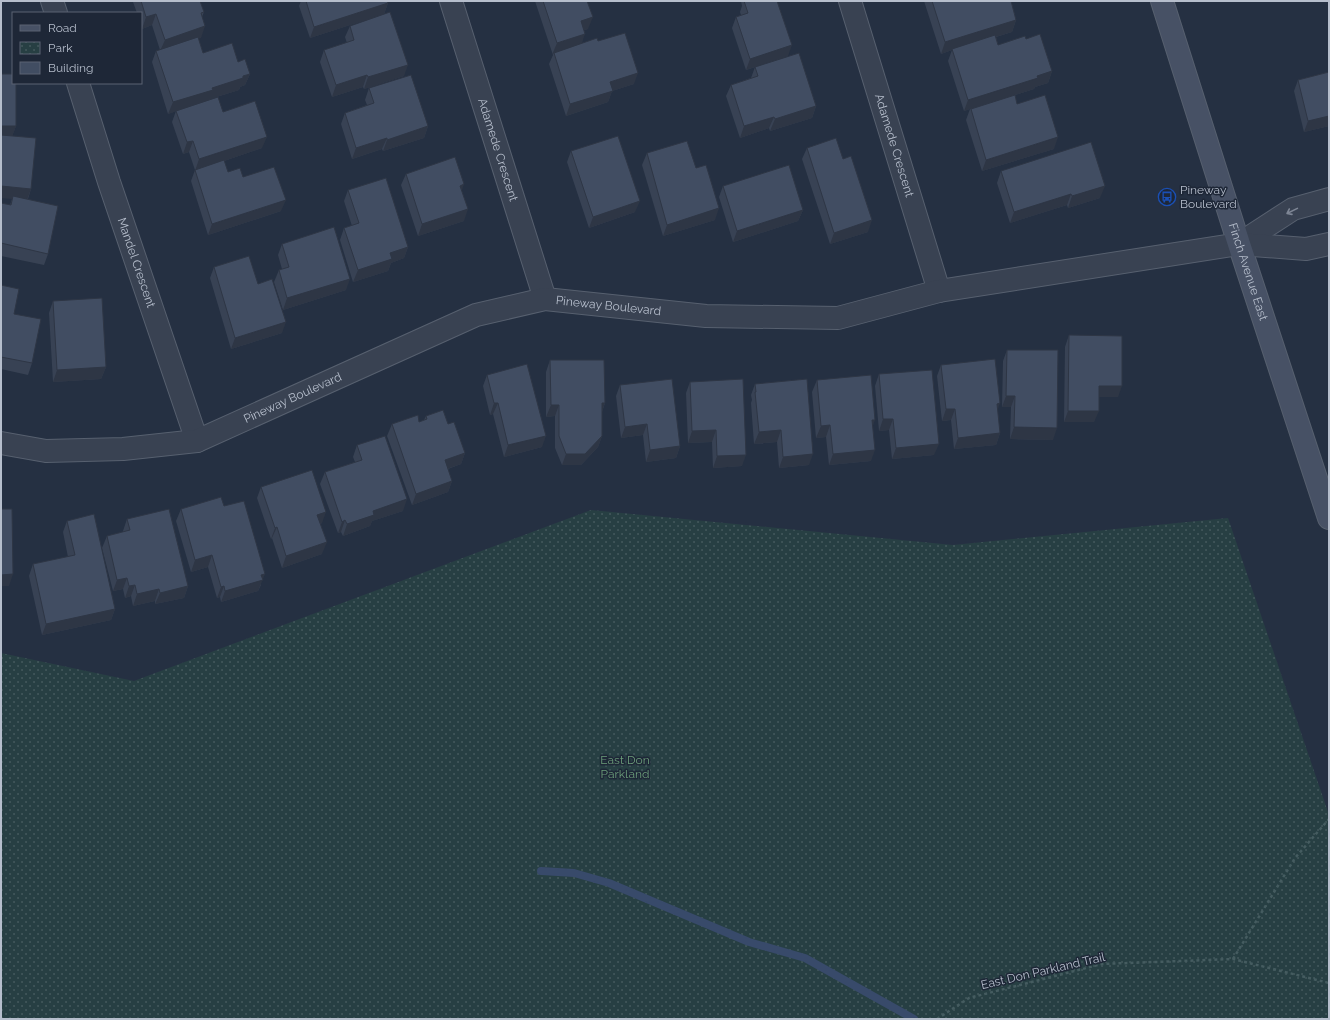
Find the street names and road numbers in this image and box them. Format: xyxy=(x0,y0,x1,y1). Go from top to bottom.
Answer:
street label: Adamede Crescent xyxy=(872,92,917,199)
street label: Adamede Crescent xyxy=(475,97,521,203)
street label: Mandel Crescent xyxy=(115,216,158,310)
street label: Finch Avenue East xyxy=(1226,221,1271,322)
street label: Pineway Boulevard xyxy=(555,293,662,318)
street label: Pineway Boulevard xyxy=(241,370,344,426)
street label: East Don Parkland Trail xyxy=(980,950,1107,992)

